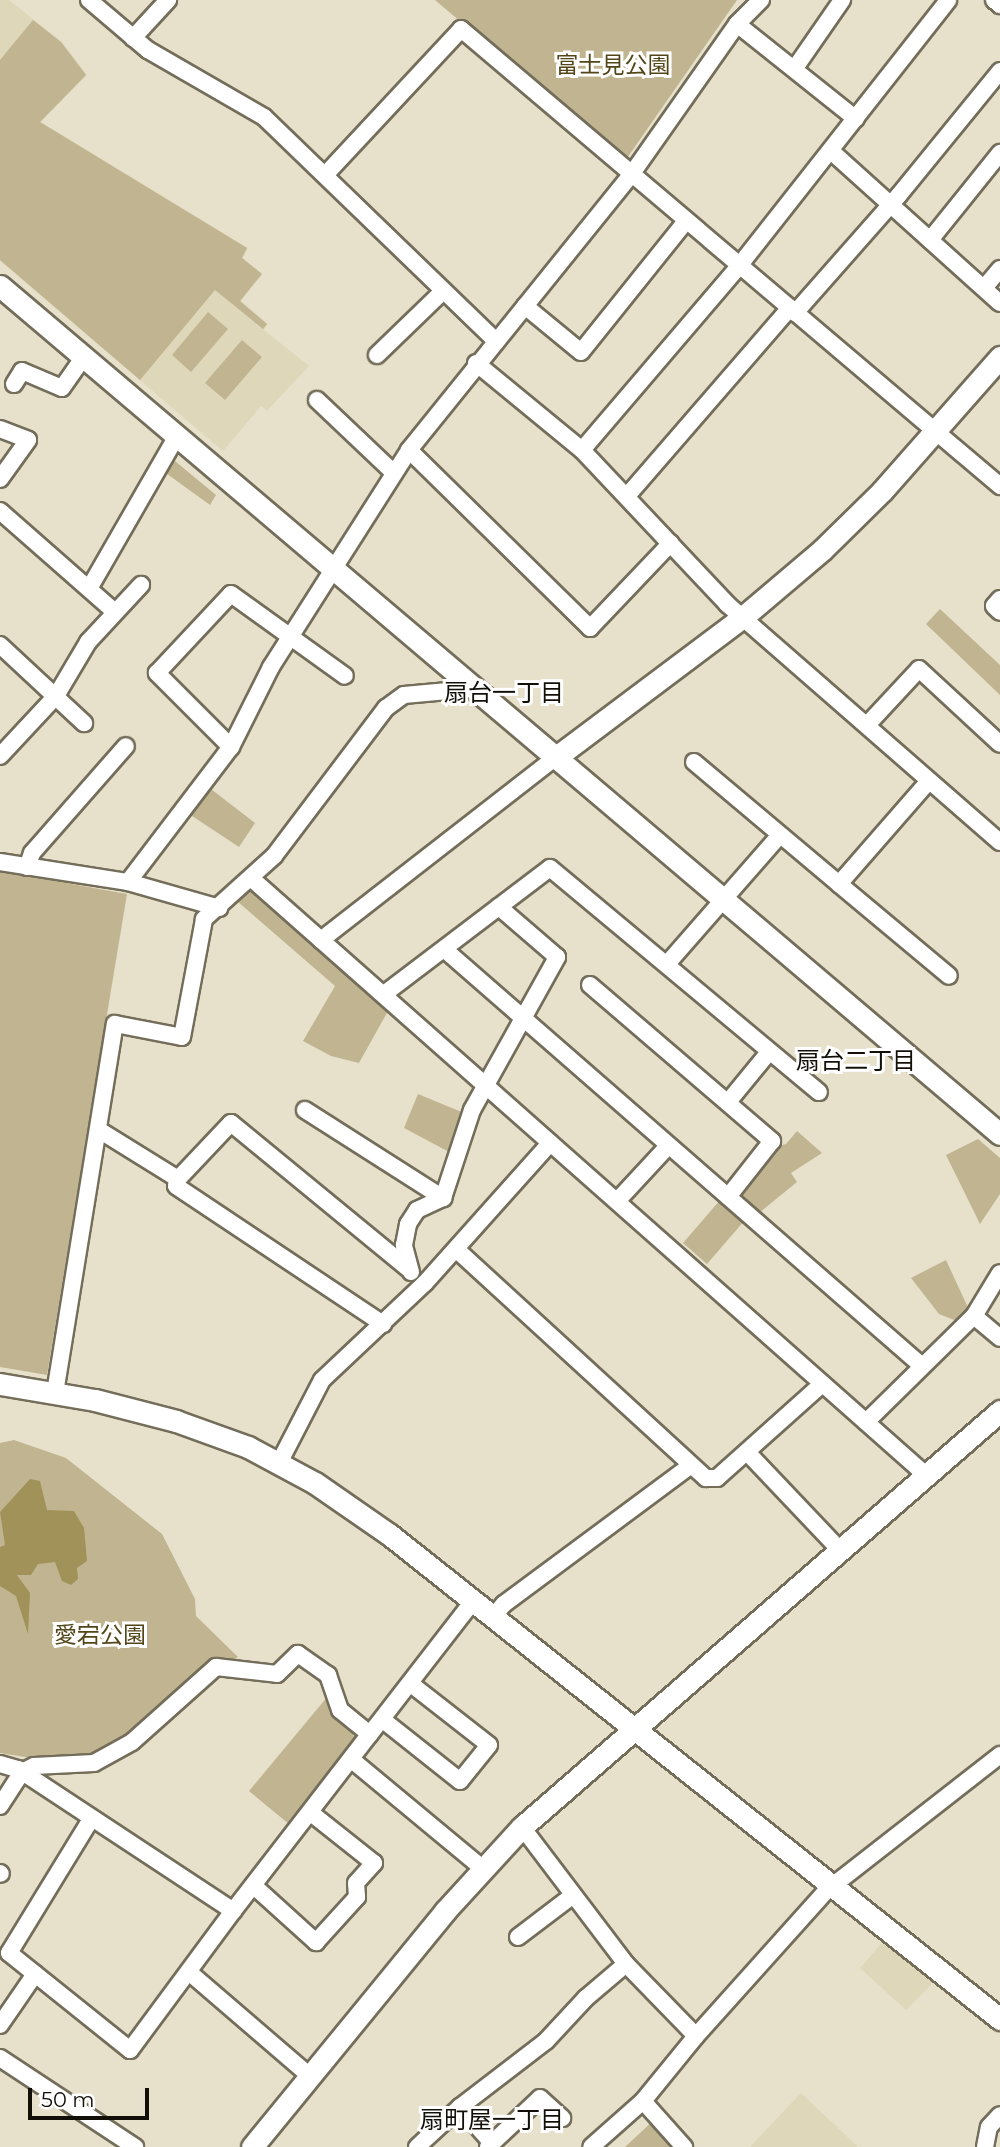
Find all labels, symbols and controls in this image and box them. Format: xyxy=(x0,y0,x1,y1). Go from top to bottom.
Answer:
park label: 富士見公園 xyxy=(556,51,670,79)
district label: 扇台一丁目 xyxy=(444,679,564,707)
district label: 扇台二丁目 xyxy=(796,1047,916,1075)
park label: 愛宕公園 xyxy=(54,1621,146,1649)
scale bar xyxy=(32,2074,152,2118)
text: 50 m xyxy=(41,2087,95,2112)
district label: 扇町屋一丁目 xyxy=(420,2106,564,2134)

